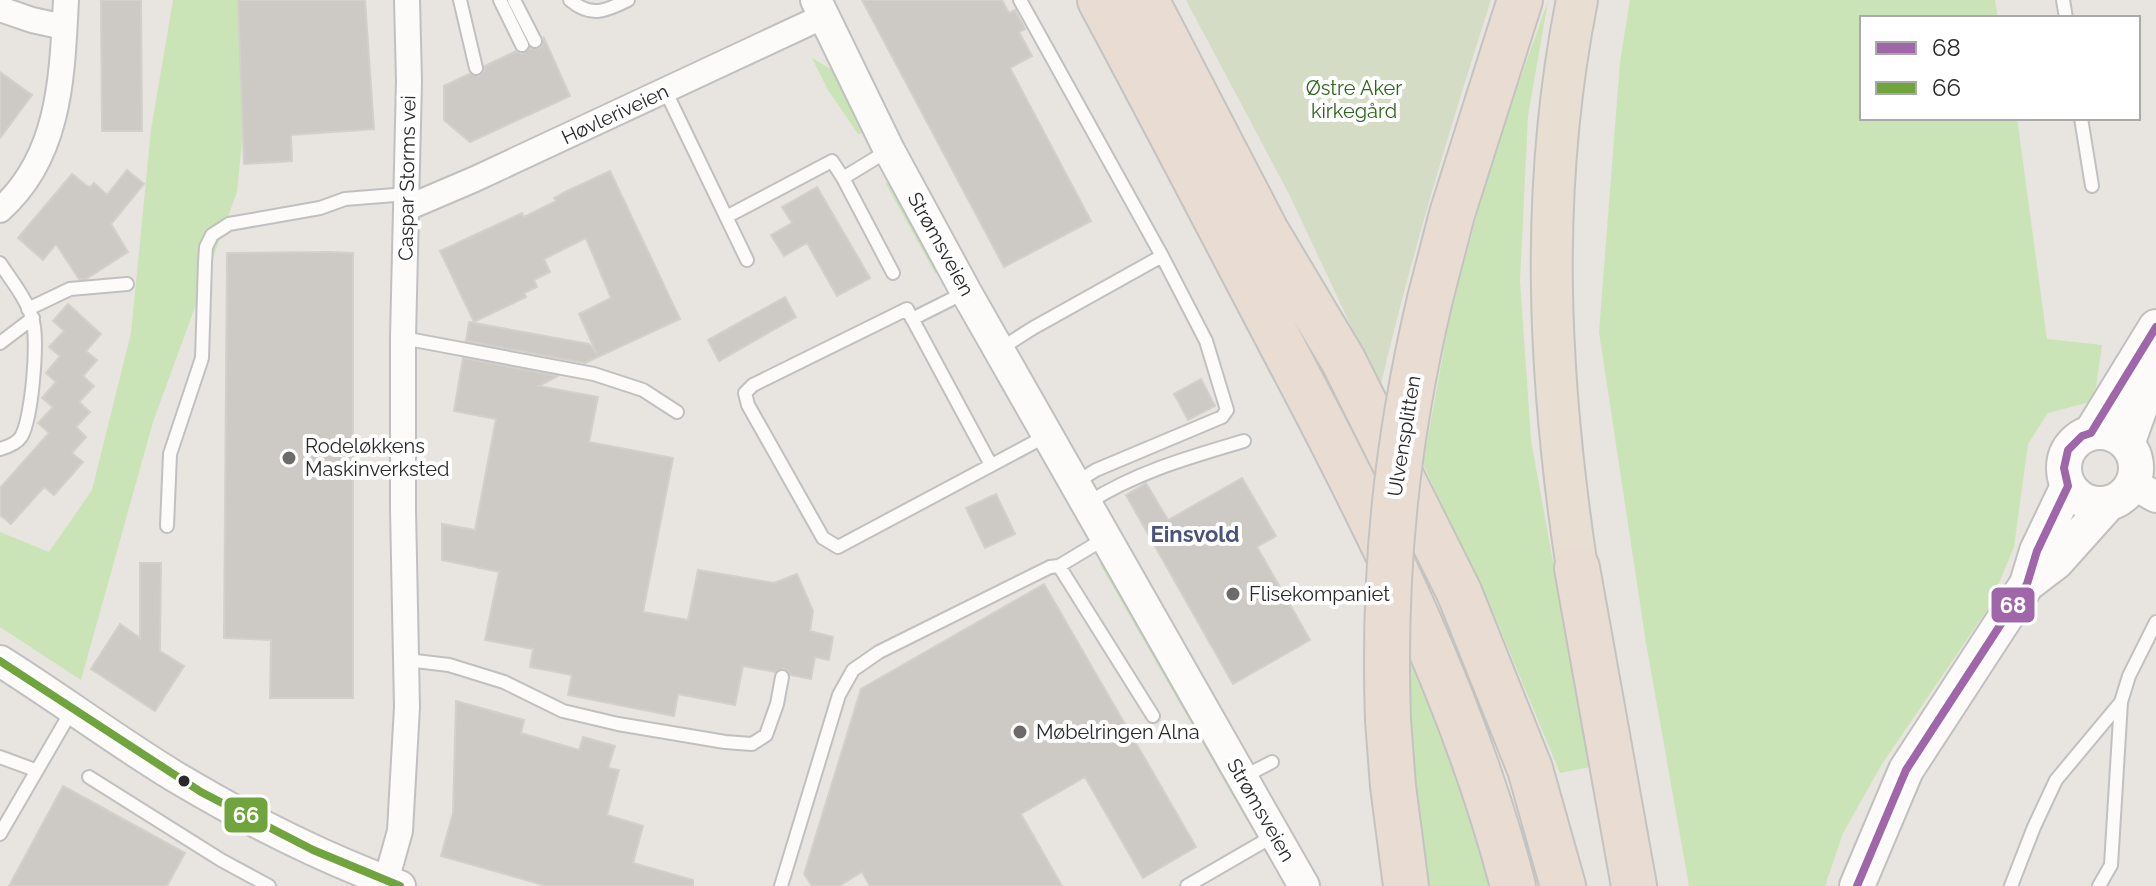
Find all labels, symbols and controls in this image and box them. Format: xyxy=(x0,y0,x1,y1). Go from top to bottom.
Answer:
legend xyxy=(1860,16,2140,120)
text: 68 xyxy=(1932,33,1961,62)
text: 66 xyxy=(1932,73,1961,102)
park label: Østre Aker kirkegård xyxy=(1306,76,1402,123)
street label: Høvleriveien xyxy=(558,79,672,149)
street label: Caspar Storms vei xyxy=(394,95,420,261)
street label: Strømsveien xyxy=(903,188,979,300)
street label: Ulvensplitten xyxy=(1383,374,1425,498)
place label: Rodeløkkens Maskinverksted xyxy=(305,434,449,481)
marker: Rodeløkkens Maskinverksted xyxy=(280,449,298,467)
district label: Einsvold xyxy=(1151,521,1239,547)
place label: Flisekompaniet xyxy=(1249,582,1390,606)
marker: Flisekompaniet xyxy=(1224,585,1242,603)
line badge: 68 xyxy=(1990,586,2036,624)
text: 68 xyxy=(2000,592,2026,618)
place label: Møbelringen Alna xyxy=(1036,720,1200,744)
marker: Møbelringen Alna xyxy=(1011,723,1029,741)
street label: Strømsveien xyxy=(1222,754,1300,866)
unlabelled marker xyxy=(176,773,192,789)
line badge: 66 xyxy=(223,796,269,834)
text: 66 xyxy=(233,802,259,828)

